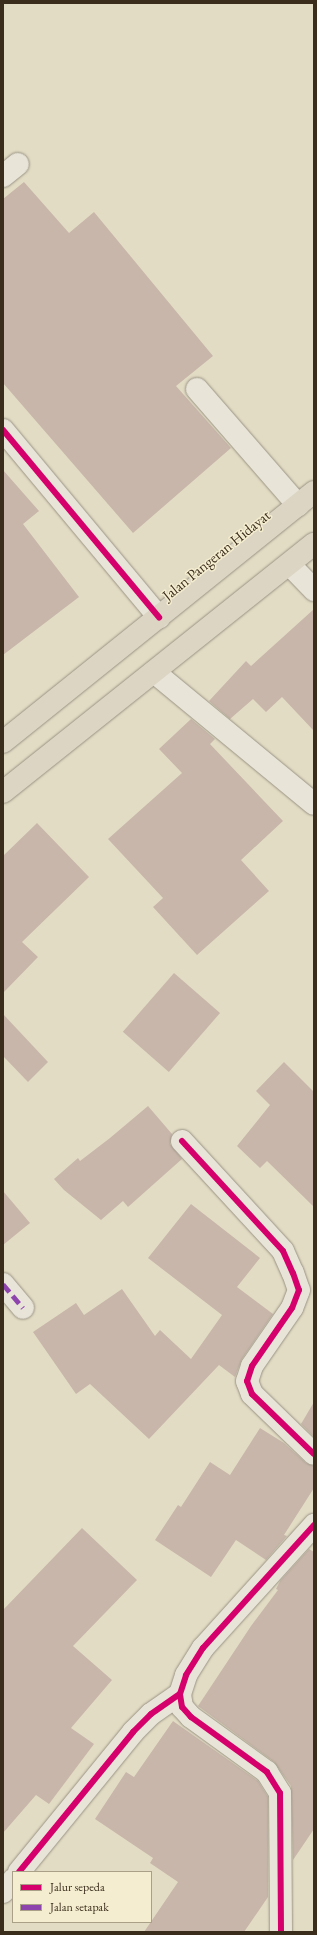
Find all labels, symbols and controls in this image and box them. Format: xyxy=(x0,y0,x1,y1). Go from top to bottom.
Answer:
street label: Jalan Pangeran Hidayat xyxy=(158,506,274,604)
legend xyxy=(12,1871,152,1923)
text: Jalur sepeda xyxy=(50,1879,105,1895)
text: Jalan setapak xyxy=(50,1899,109,1915)

